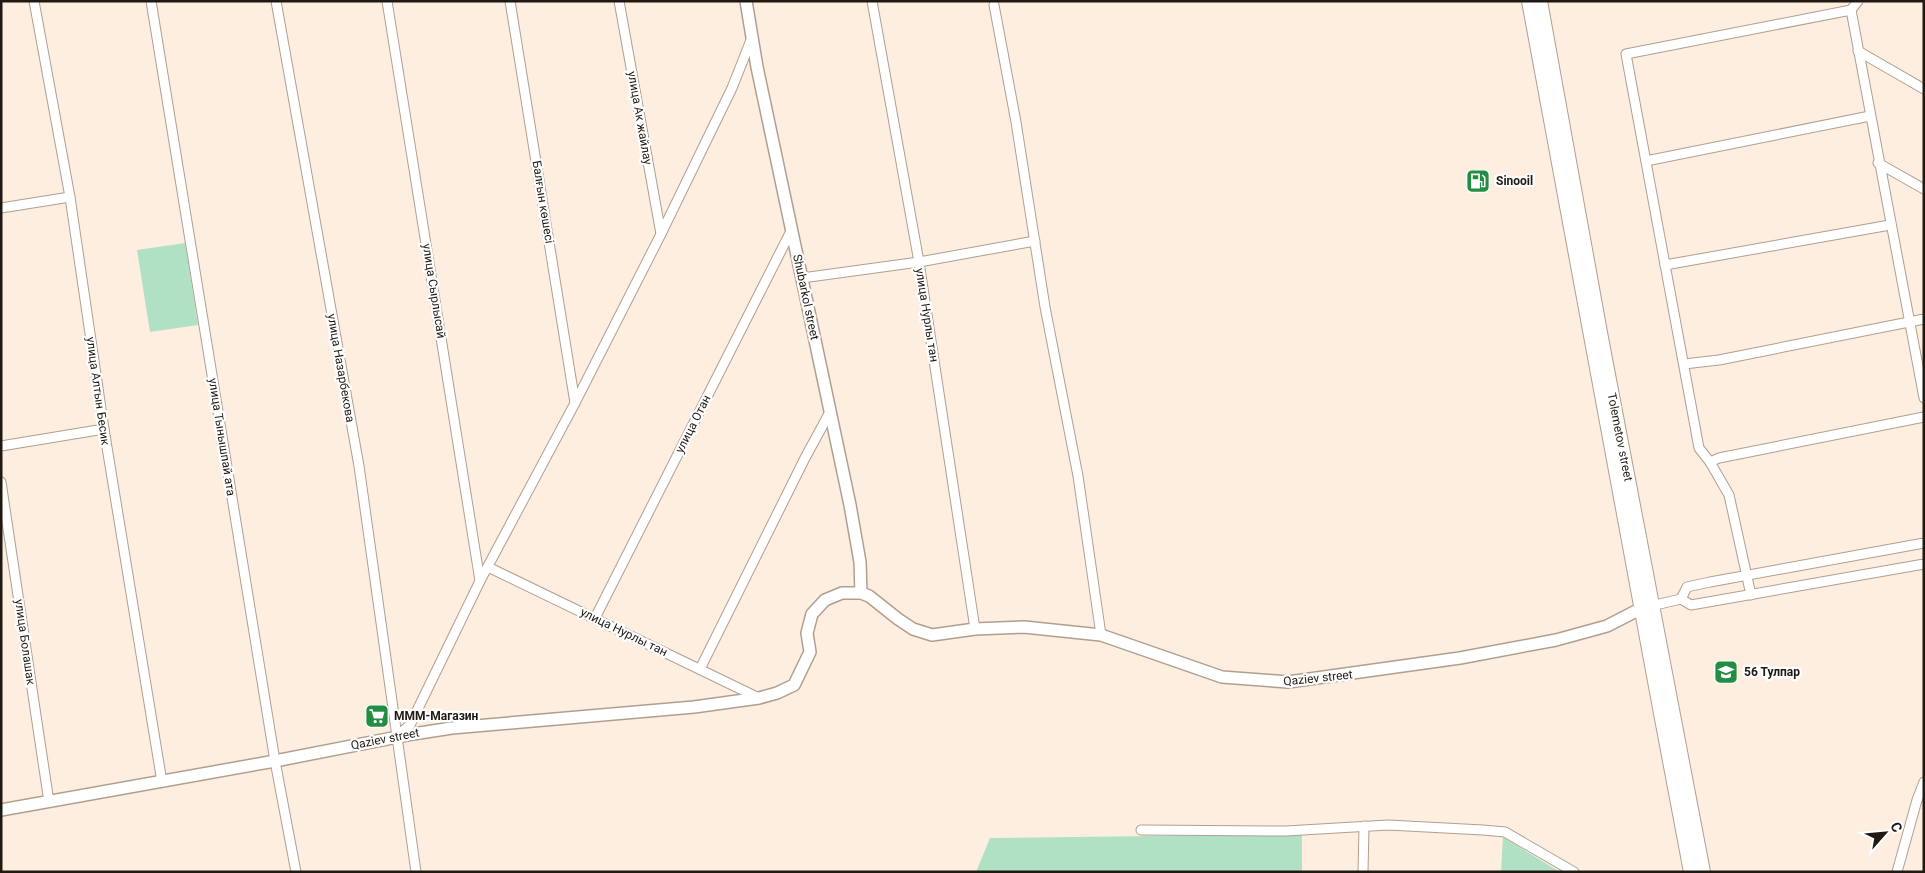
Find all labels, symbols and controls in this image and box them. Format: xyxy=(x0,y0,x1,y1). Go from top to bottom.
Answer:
street label: улица Ак жайлау xyxy=(625,70,655,166)
street label: Балғын көшесі xyxy=(530,160,556,245)
fuel station icon: Sinooil xyxy=(1465,168,1491,194)
place label: Sinooil xyxy=(1496,174,1533,188)
street label: улица Сырлысай xyxy=(420,243,448,339)
street label: Shubarkol street xyxy=(790,253,822,341)
street label: улица Нурлы тан xyxy=(913,267,941,363)
street label: улица Назарбекова xyxy=(325,313,357,423)
street label: улица Алтын Бесик xyxy=(83,336,113,447)
street label: улица Тынышпай ата xyxy=(206,377,238,497)
street label: Tolemetov street xyxy=(1605,392,1635,482)
street label: улица Отан xyxy=(672,393,714,455)
street label: улица Болашак xyxy=(12,598,38,686)
street label: улица Нурлы тан xyxy=(578,605,670,659)
school or university icon: 56 Тулпар xyxy=(1713,659,1739,685)
place label: 56 Тулпар xyxy=(1744,665,1800,679)
street label: Qaziev street xyxy=(1283,667,1353,689)
supermarket icon: МММ-Магазин xyxy=(364,703,390,729)
place label: МММ-Магазин xyxy=(394,709,479,723)
street label: Qaziev street xyxy=(350,725,420,752)
north arrow xyxy=(1860,808,1910,858)
text: С xyxy=(1887,819,1906,835)

